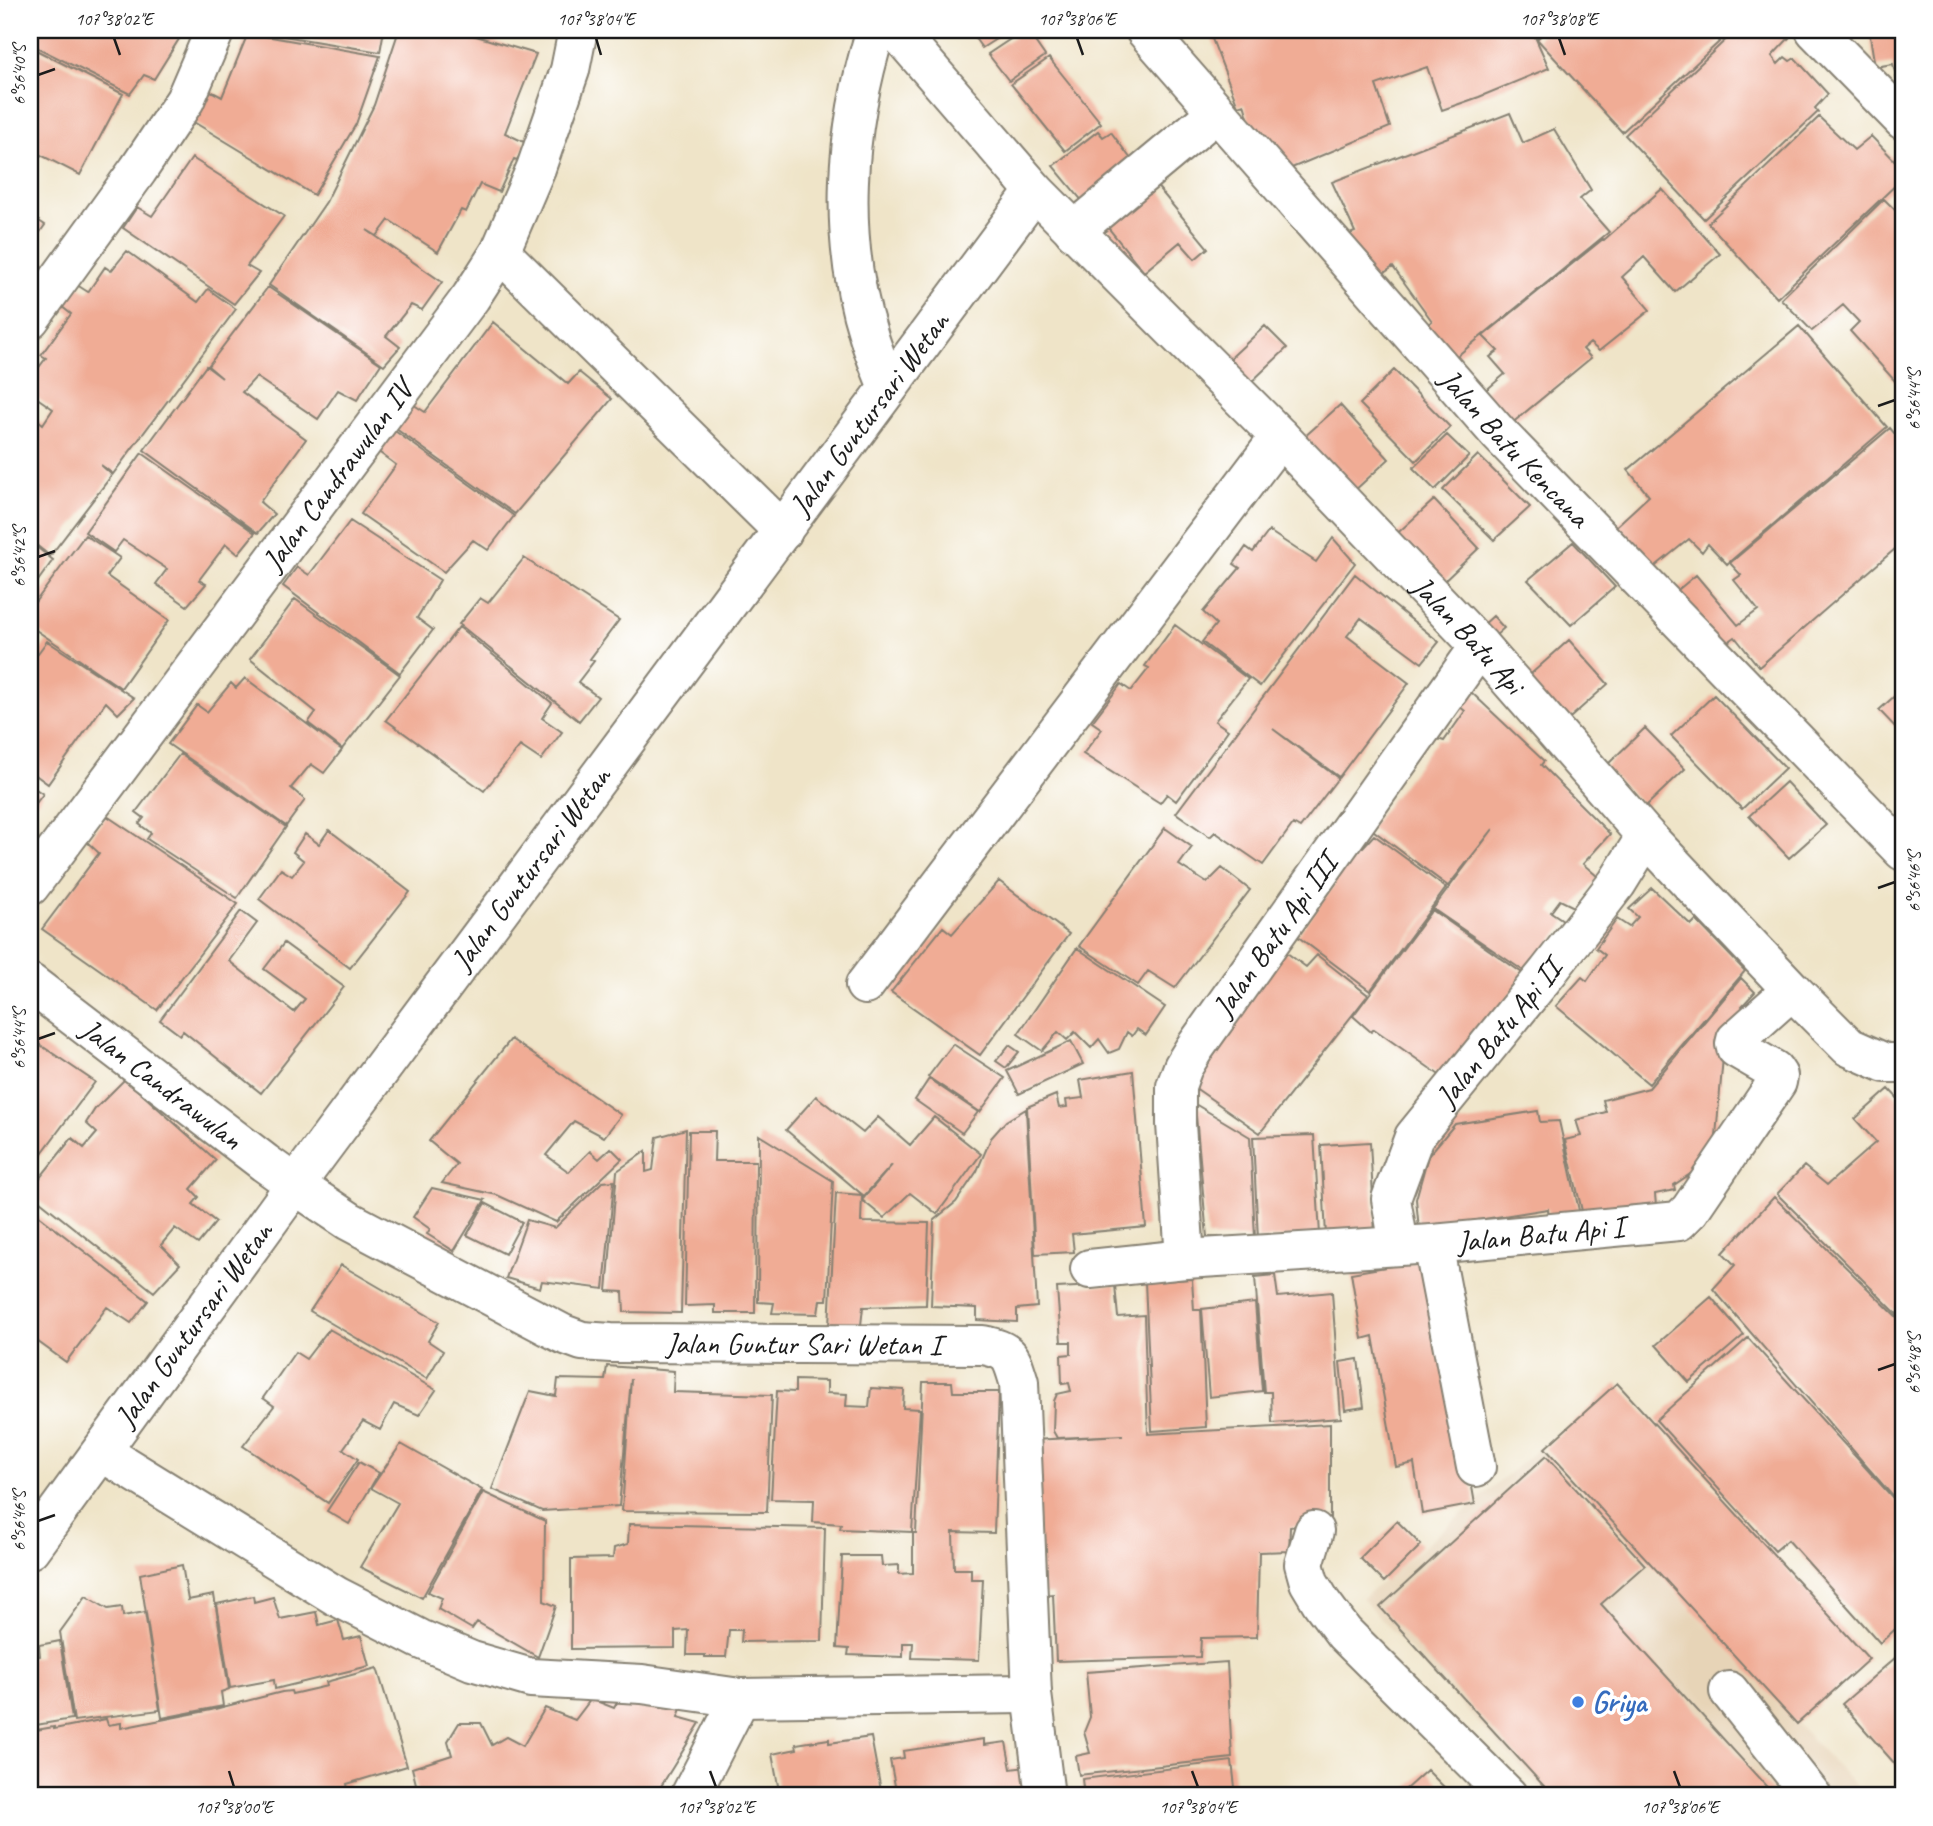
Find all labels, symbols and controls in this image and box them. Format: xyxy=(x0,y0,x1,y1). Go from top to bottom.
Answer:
text: 107°38'02"E xyxy=(75,8,155,30)
text: 107°38'04"E xyxy=(557,8,637,30)
text: 107°38'06"E xyxy=(1038,8,1118,30)
text: 107°38'08"E xyxy=(1520,8,1600,30)
text: 6°56'40"S xyxy=(8,41,30,105)
street label: Jalan Guntursari Wetan xyxy=(780,303,958,525)
street label: Jalan Batu Kencana xyxy=(1430,359,1599,537)
text: 6°56'44"S xyxy=(1903,366,1925,430)
street label: Jalan Candrawulan IV xyxy=(253,368,424,580)
text: 6°56'42"S xyxy=(8,523,30,587)
street label: Jalan Batu Api xyxy=(1403,566,1535,705)
street label: Jalan Guntursari Wetan xyxy=(441,758,620,979)
street label: Jalan Batu Api III xyxy=(1203,841,1350,1026)
text: 6°56'46"S xyxy=(1903,848,1925,912)
street label: Jalan Batu Api II xyxy=(1426,947,1574,1116)
text: 6°56'44"S xyxy=(8,1005,30,1069)
street label: Jalan Candrawulan xyxy=(72,1009,251,1158)
street label: Jalan Batu Api I xyxy=(1454,1207,1632,1261)
street label: Jalan Guntursari Wetan xyxy=(105,1213,282,1436)
street label: Jalan Guntur Sari Wetan I xyxy=(664,1324,948,1364)
text: 6°56'48"S xyxy=(1903,1330,1925,1394)
text: 6°56'46"S xyxy=(8,1487,30,1551)
place label: Griya xyxy=(1592,1683,1649,1722)
marker: Griya xyxy=(1570,1694,1586,1710)
text: 107°38'00"E xyxy=(195,1796,275,1818)
text: 107°38'02"E xyxy=(677,1796,757,1818)
text: 107°38'04"E xyxy=(1159,1796,1239,1818)
text: 107°38'06"E xyxy=(1641,1796,1721,1818)

